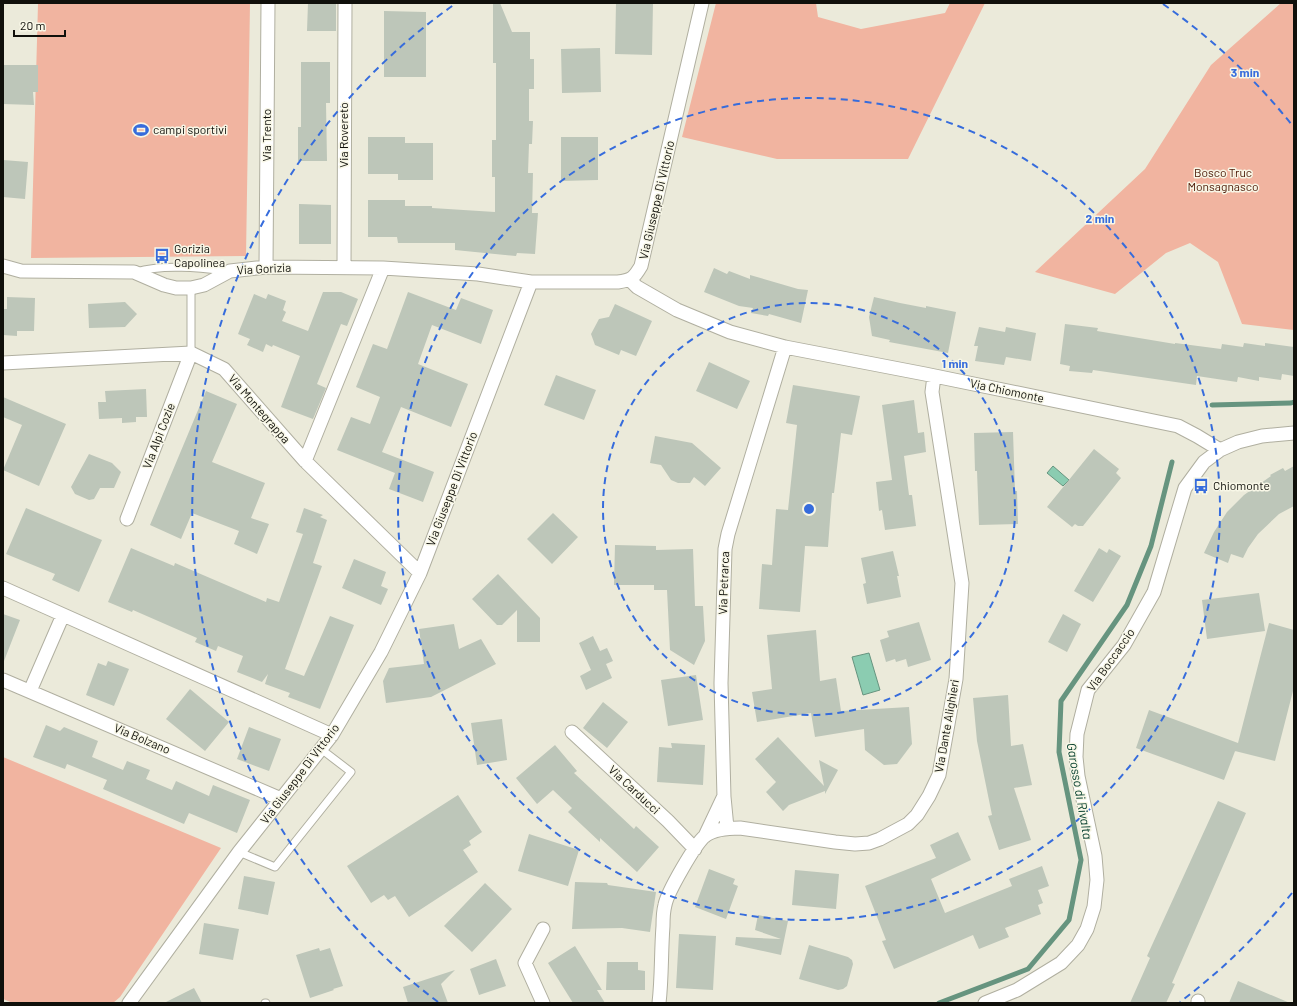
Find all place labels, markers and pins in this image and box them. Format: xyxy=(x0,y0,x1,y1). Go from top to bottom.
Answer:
sports icon: campi sportivi xyxy=(132,121,150,139)
place label: campi sportivi xyxy=(153,122,227,136)
place label: Gorizia Capolinea xyxy=(174,241,225,269)
bus stop icon: Gorizia Capolinea xyxy=(153,247,171,265)
bus stop icon: Chiomonte xyxy=(1192,477,1210,495)
place label: Chiomonte xyxy=(1213,478,1270,492)
centre of rings xyxy=(802,502,816,516)

